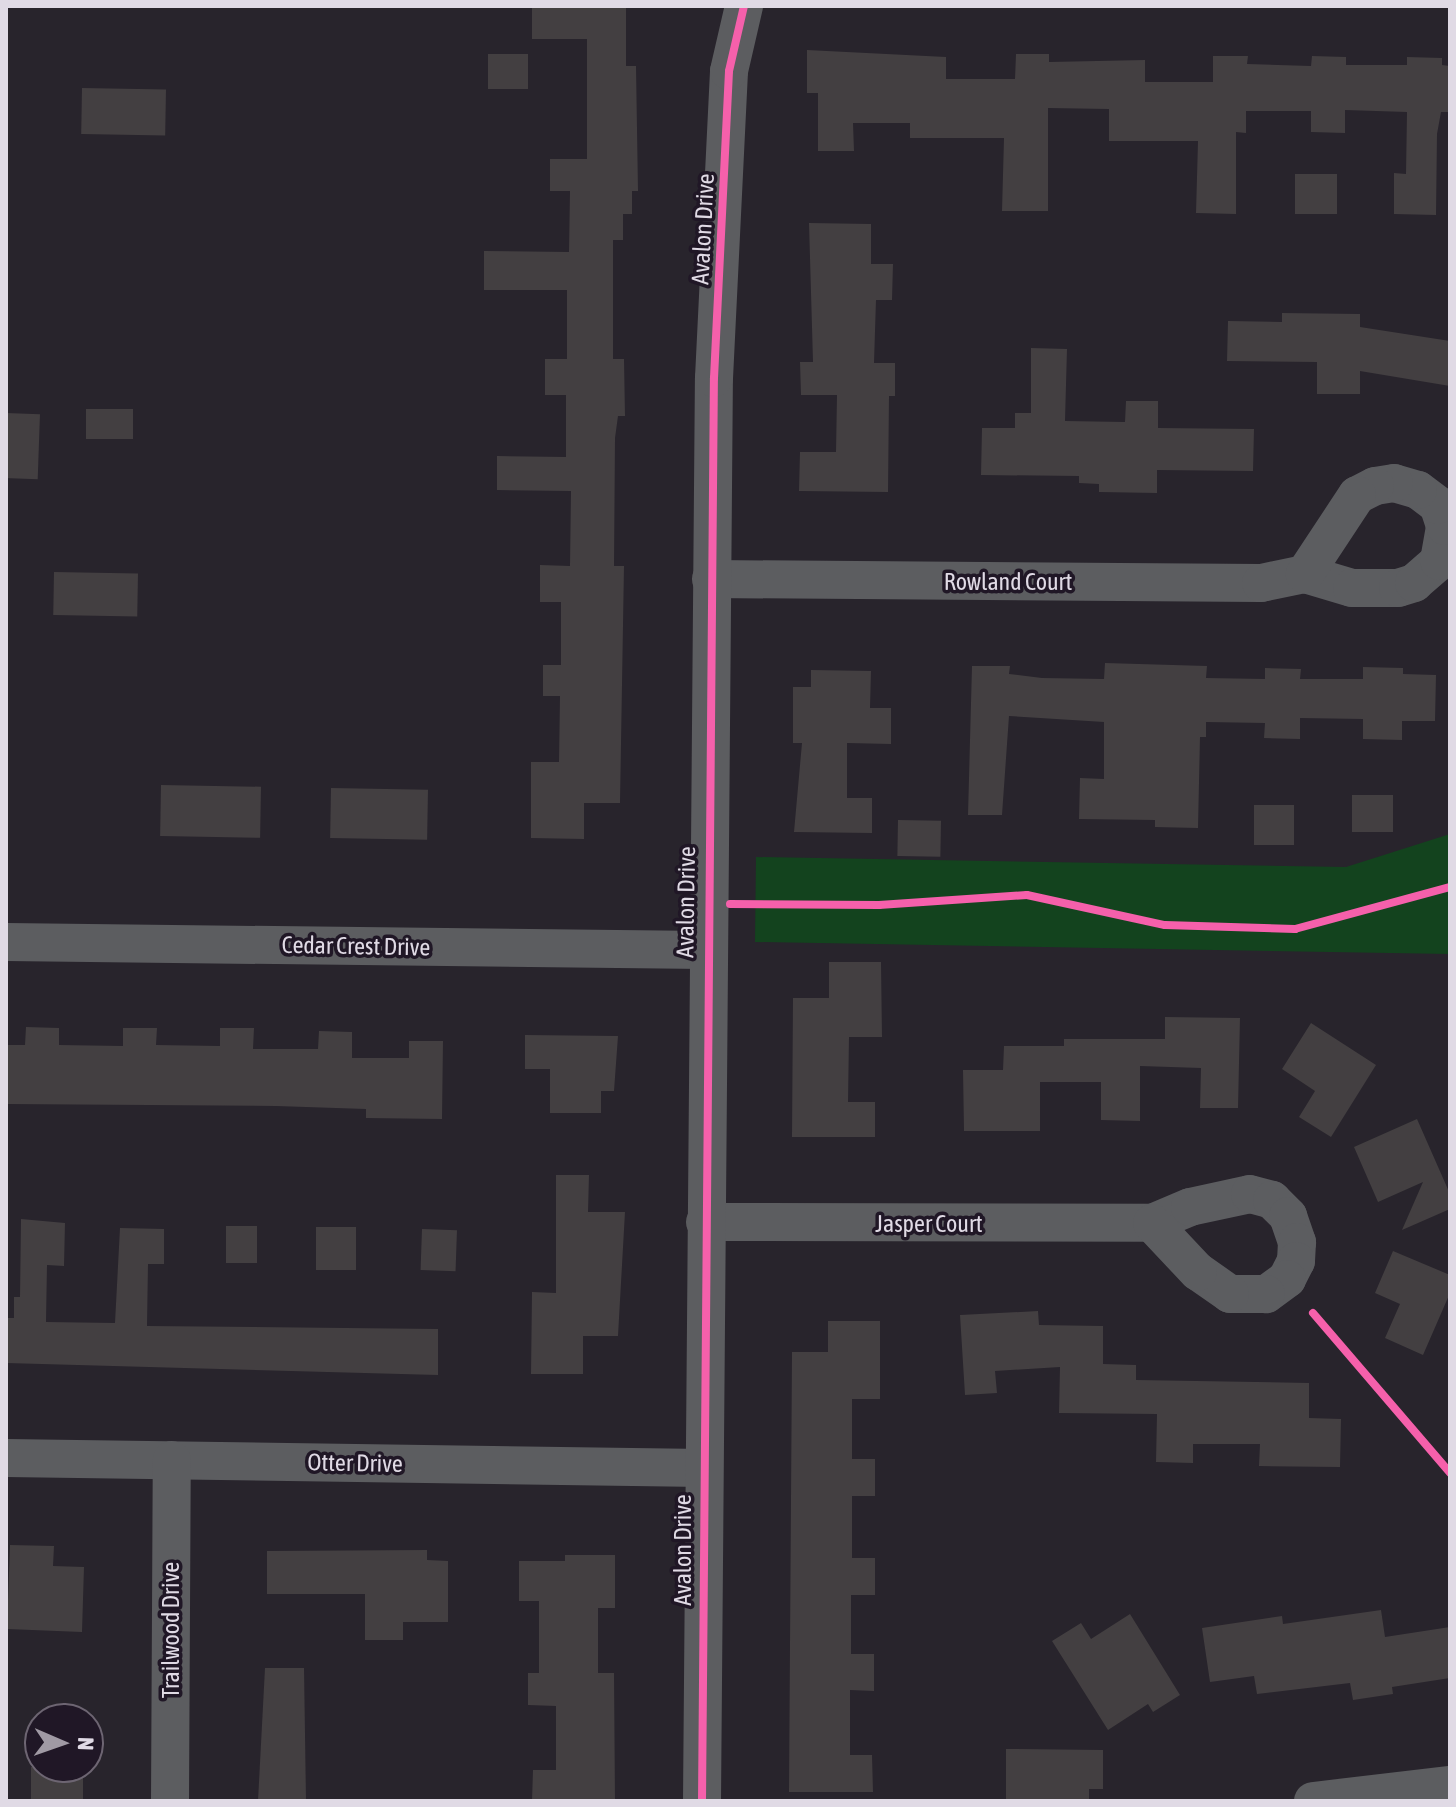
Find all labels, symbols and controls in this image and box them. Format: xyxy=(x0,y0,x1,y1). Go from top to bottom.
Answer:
street label: Avalon Drive xyxy=(686,173,720,285)
street label: Rowland Court xyxy=(944,568,1072,596)
street label: Avalon Drive xyxy=(671,846,701,958)
street label: Cedar Crest Drive xyxy=(282,930,430,962)
street label: Jasper Court xyxy=(875,1210,983,1238)
street label: Otter Drive xyxy=(307,1448,403,1478)
street label: Avalon Drive xyxy=(669,1494,697,1606)
street label: Trailwood Drive xyxy=(157,1562,185,1698)
north arrow xyxy=(24,1703,104,1783)
text: N xyxy=(73,1737,99,1751)

